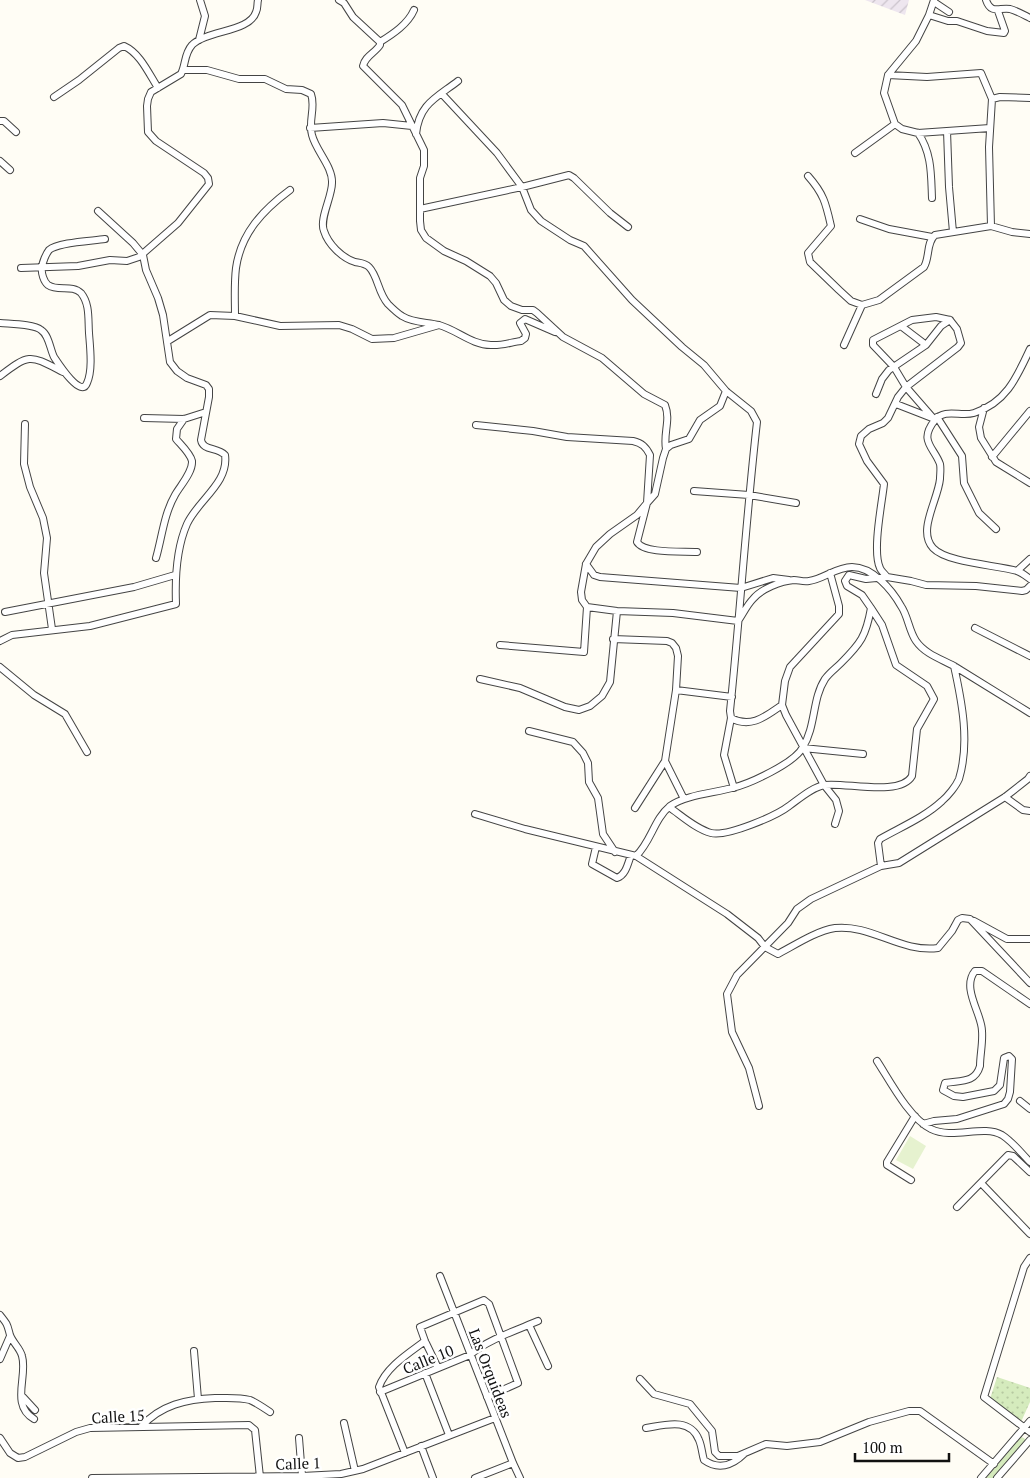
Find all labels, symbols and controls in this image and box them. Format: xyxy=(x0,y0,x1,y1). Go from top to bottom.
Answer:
street label: Las Orquideas xyxy=(465,1325,517,1421)
street label: Calle 10 xyxy=(399,1340,457,1378)
street label: Calle 15 xyxy=(91,1405,145,1427)
scale bar xyxy=(855,1430,949,1462)
text: 100 m xyxy=(862,1437,903,1457)
street label: Calle 1 xyxy=(275,1452,321,1474)

